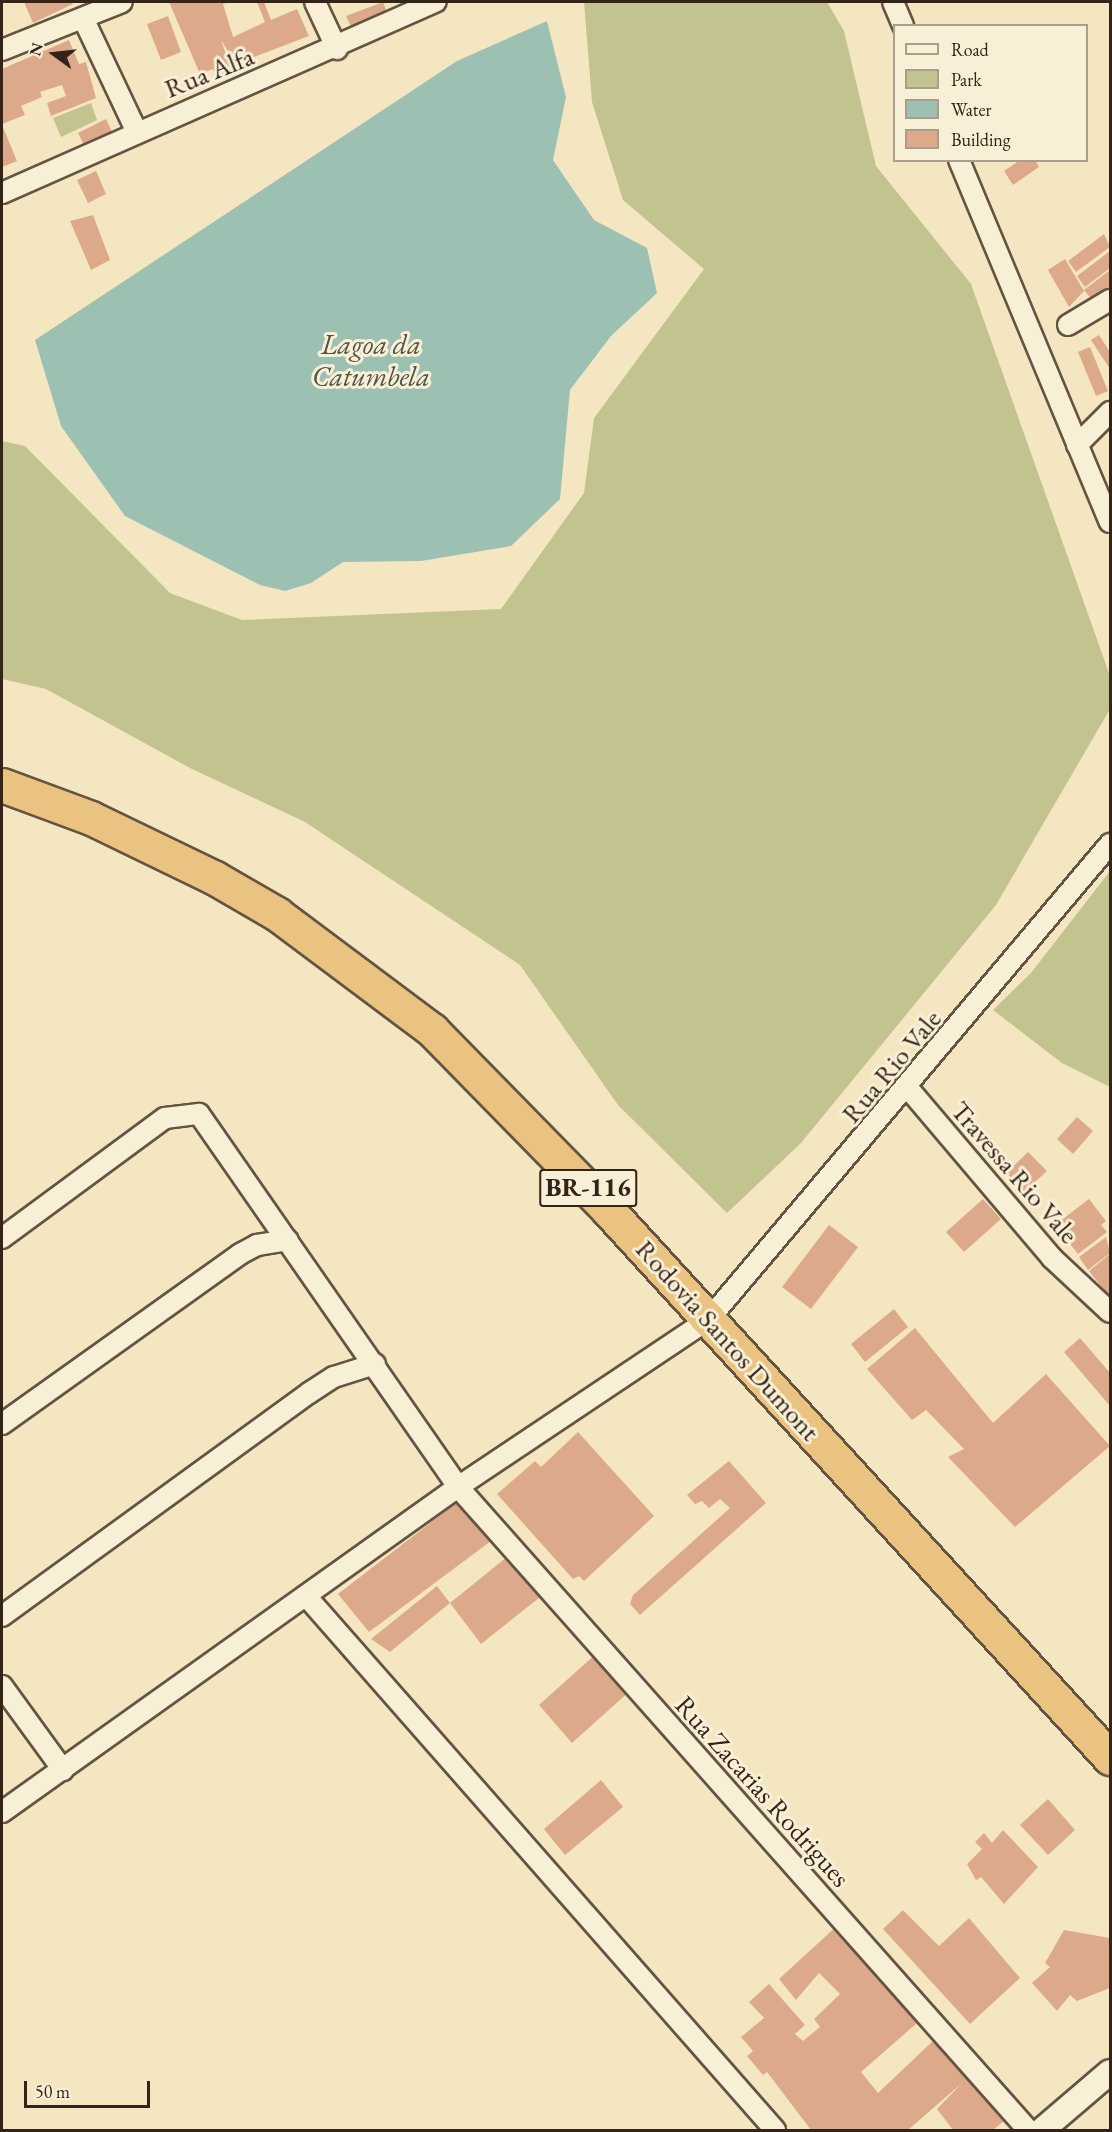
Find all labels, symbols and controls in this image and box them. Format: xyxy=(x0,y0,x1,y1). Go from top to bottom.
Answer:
north arrow xyxy=(24,24,84,84)
legend xyxy=(893,24,1088,162)
text: Road xyxy=(951,38,989,61)
street label: Rua Alfa xyxy=(160,39,258,105)
text: N xyxy=(24,40,48,58)
text: Park xyxy=(951,68,982,91)
text: Water xyxy=(951,98,992,121)
text: Building xyxy=(951,128,1011,151)
water label: Lagoa da Catumbela xyxy=(312,327,430,393)
street label: Rua Rio Vale xyxy=(834,1003,948,1129)
street label: Travessa Rio Vale xyxy=(944,1094,1086,1250)
road number: BR-116 xyxy=(538,1165,638,1211)
street label: Rodovia Santos Dumont xyxy=(629,1233,827,1447)
street label: Rua Zacarias Rodrigues xyxy=(669,1689,857,1893)
scale bar xyxy=(27,2069,153,2107)
text: 50 m xyxy=(35,2080,70,2103)

